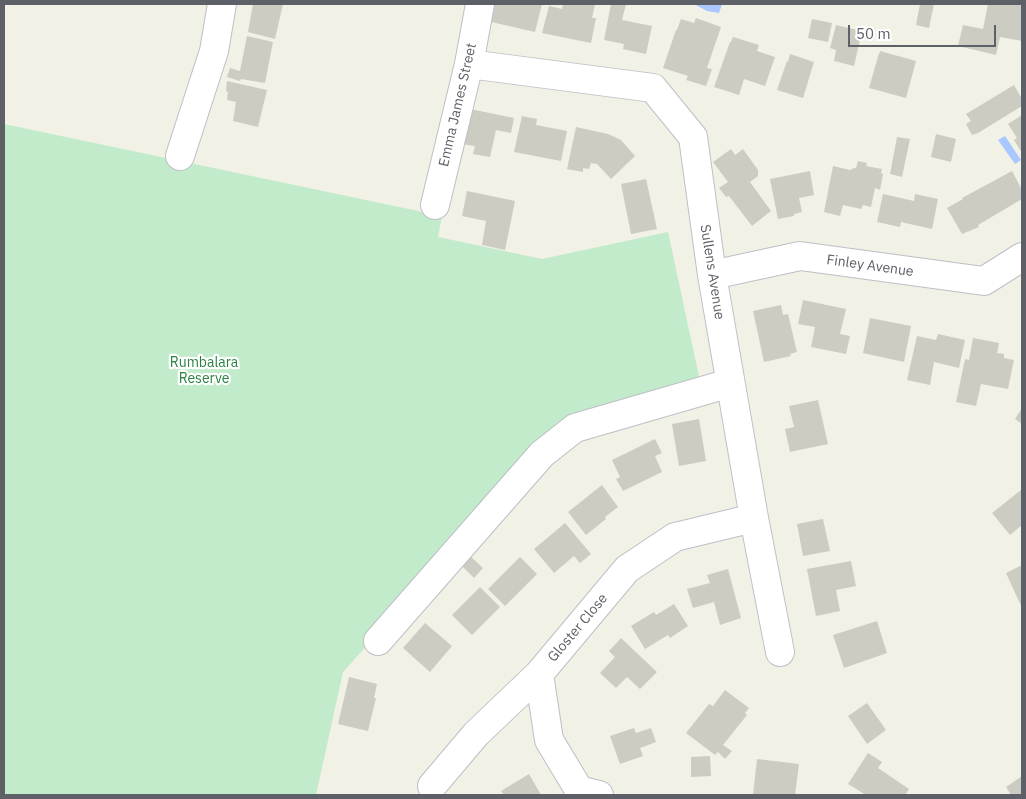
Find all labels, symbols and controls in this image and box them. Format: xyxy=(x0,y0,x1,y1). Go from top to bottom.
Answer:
scale bar xyxy=(851,15,998,47)
text: 50 m xyxy=(856,24,891,43)
street label: Emma James Street xyxy=(436,42,480,168)
street label: Sullens Avenue xyxy=(696,223,728,321)
street label: Finley Avenue xyxy=(825,252,915,280)
park label: Rumbalara Reserve xyxy=(170,355,238,388)
street label: Gloster Close xyxy=(545,590,611,666)

